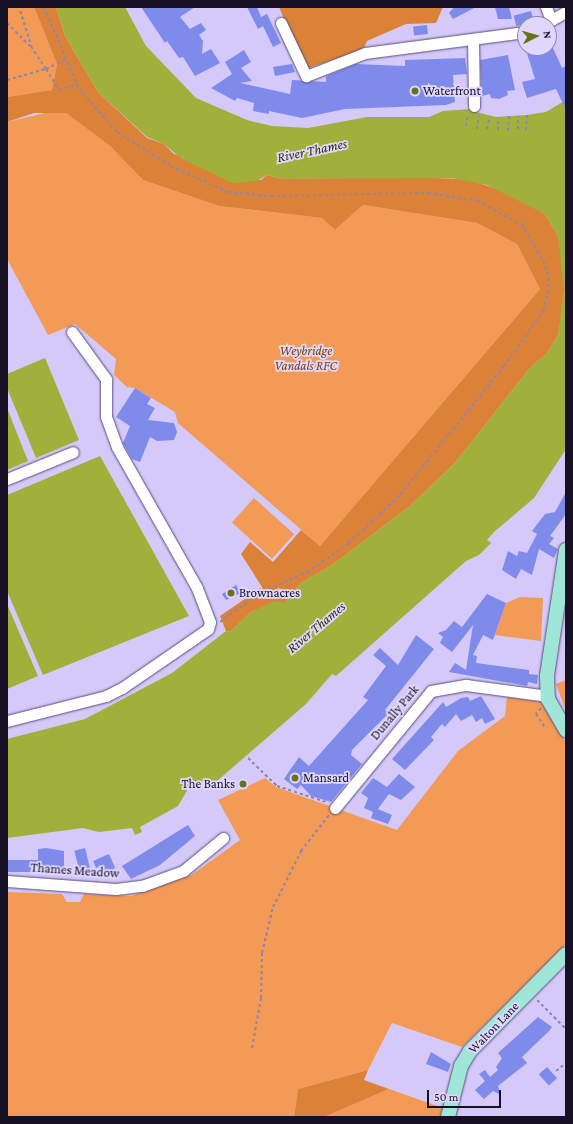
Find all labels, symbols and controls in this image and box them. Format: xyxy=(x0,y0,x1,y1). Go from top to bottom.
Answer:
north arrow xyxy=(517,16,557,56)
text: N xyxy=(542,30,554,39)
place label: Waterfront xyxy=(423,83,481,99)
marker: Waterfront xyxy=(410,86,420,96)
water label: River Thames xyxy=(276,134,348,166)
park label: Weybridge Vandals RFC xyxy=(275,344,337,375)
place label: Brownacres xyxy=(239,585,300,601)
marker: Brownacres xyxy=(226,588,236,598)
water label: River Thames xyxy=(283,598,349,656)
street label: Dunally Park xyxy=(368,682,422,744)
place label: Mansard xyxy=(303,770,349,786)
marker: Mansard xyxy=(290,773,300,783)
place label: The Banks xyxy=(181,776,235,792)
marker: The Banks xyxy=(238,779,248,789)
street label: Thames Meadow xyxy=(30,860,120,882)
street label: Walton Lane xyxy=(465,999,523,1057)
scale bar xyxy=(429,1082,503,1108)
text: 50 m xyxy=(434,1090,458,1104)

